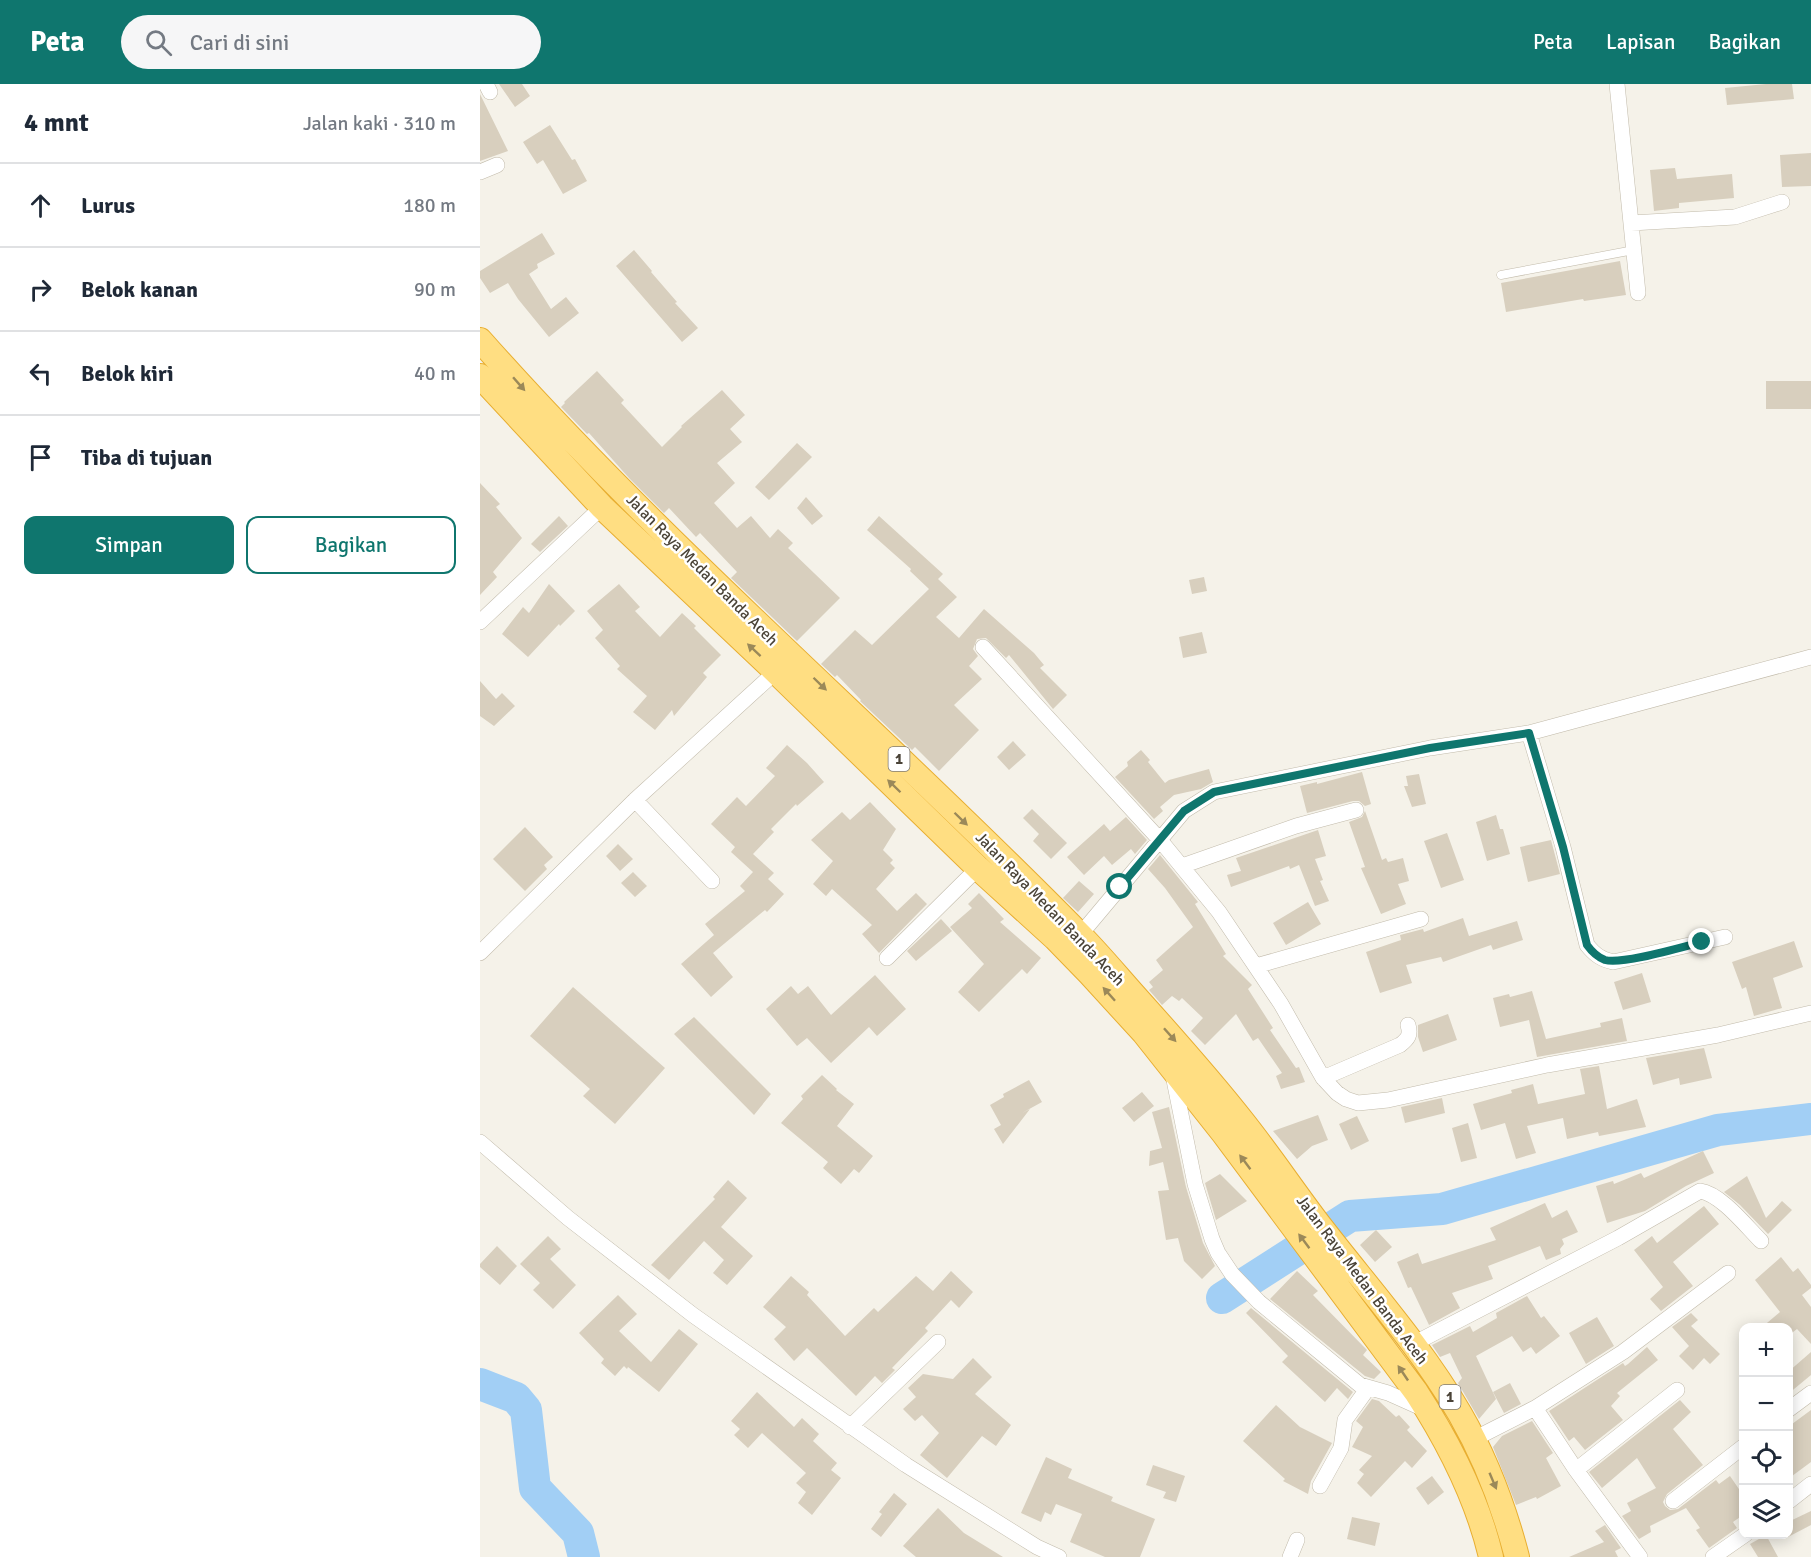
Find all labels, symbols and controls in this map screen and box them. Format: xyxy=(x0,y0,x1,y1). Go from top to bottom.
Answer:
search box xyxy=(121,15,541,69)
text: Peta xyxy=(30,25,85,59)
icon: search xyxy=(142,26,175,59)
text: Cari di sini xyxy=(190,29,289,56)
text: Peta xyxy=(1533,29,1573,55)
text: Lapisan xyxy=(1606,29,1675,55)
text: Bagikan xyxy=(1708,29,1781,55)
text: 4 mnt xyxy=(24,107,89,139)
text: Jalan kaki · 310 m xyxy=(303,111,456,136)
icon: ahead xyxy=(24,189,57,222)
text: Lurus xyxy=(81,192,135,219)
text: 180 m xyxy=(403,193,456,218)
icon: right xyxy=(24,273,57,306)
text: Belok kanan xyxy=(81,276,198,303)
text: 90 m xyxy=(414,277,456,302)
icon: left xyxy=(24,357,57,390)
text: Belok kiri xyxy=(81,360,174,387)
text: 40 m xyxy=(414,361,456,386)
one-way arrow xyxy=(512,376,526,391)
icon: arrive xyxy=(24,441,57,474)
text: Tiba di tujuan xyxy=(81,444,212,471)
street label: Jalan Raya Medan Banda Aceh xyxy=(622,490,782,650)
button: Simpan xyxy=(24,516,234,574)
button: Bagikan xyxy=(246,516,456,574)
one-way arrow xyxy=(746,643,761,657)
one-way arrow xyxy=(813,677,828,691)
road number: 1 xyxy=(888,747,910,771)
one-way arrow xyxy=(887,779,901,793)
one-way arrow xyxy=(954,812,969,826)
street label: Jalan Raya Medan Banda Aceh xyxy=(971,828,1129,990)
route start xyxy=(1106,873,1132,899)
route end xyxy=(1688,928,1714,954)
one-way arrow xyxy=(1102,987,1116,1002)
one-way arrow xyxy=(1163,1027,1177,1042)
one-way arrow xyxy=(1240,1154,1252,1169)
street label: Jalan Raya Medan Banda Aceh xyxy=(1292,1192,1432,1368)
one-way arrow xyxy=(1299,1233,1311,1248)
map controls xyxy=(1739,1323,1793,1539)
button: + xyxy=(1739,1323,1793,1377)
one-way arrow xyxy=(1397,1365,1409,1381)
button: − xyxy=(1739,1377,1793,1431)
road number: 1 xyxy=(1440,1385,1460,1409)
button: locate xyxy=(1739,1431,1793,1485)
one-way arrow xyxy=(1488,1473,1497,1490)
button: layers xyxy=(1739,1485,1793,1539)

